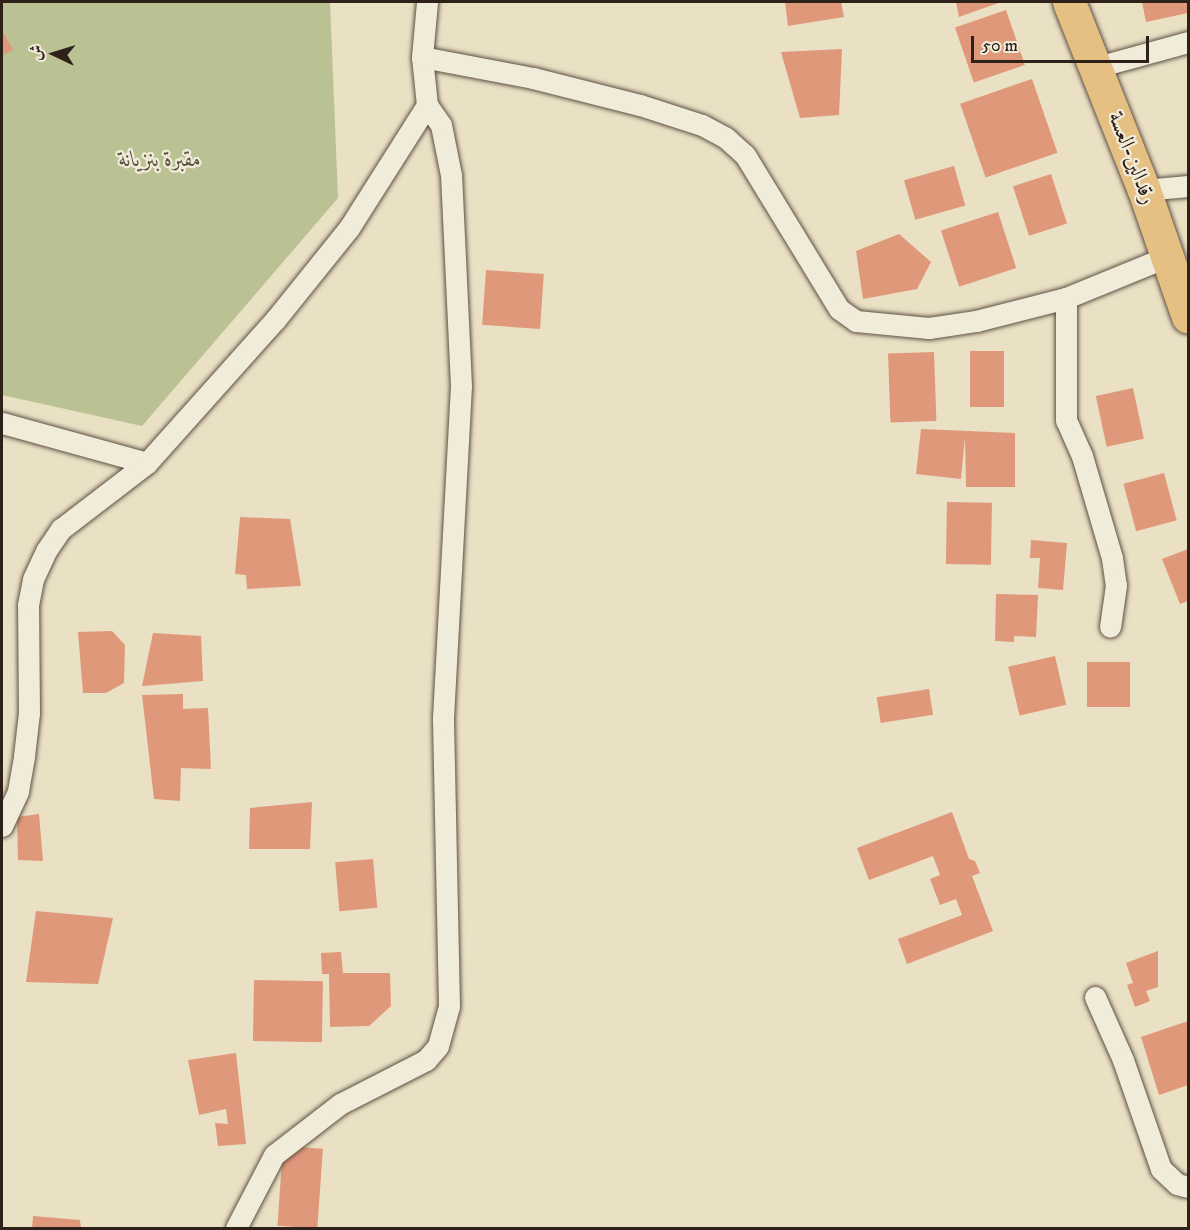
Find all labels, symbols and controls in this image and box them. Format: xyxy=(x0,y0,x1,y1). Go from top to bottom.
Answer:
north arrow xyxy=(24,24,84,84)
scale bar xyxy=(974,24,1152,62)
text: 50 m xyxy=(982,35,1018,57)
text: ش xyxy=(26,44,47,61)
street label: رقدالين-العسة xyxy=(1102,108,1162,208)
park label: مقبرة بنزيانة xyxy=(119,147,201,173)

